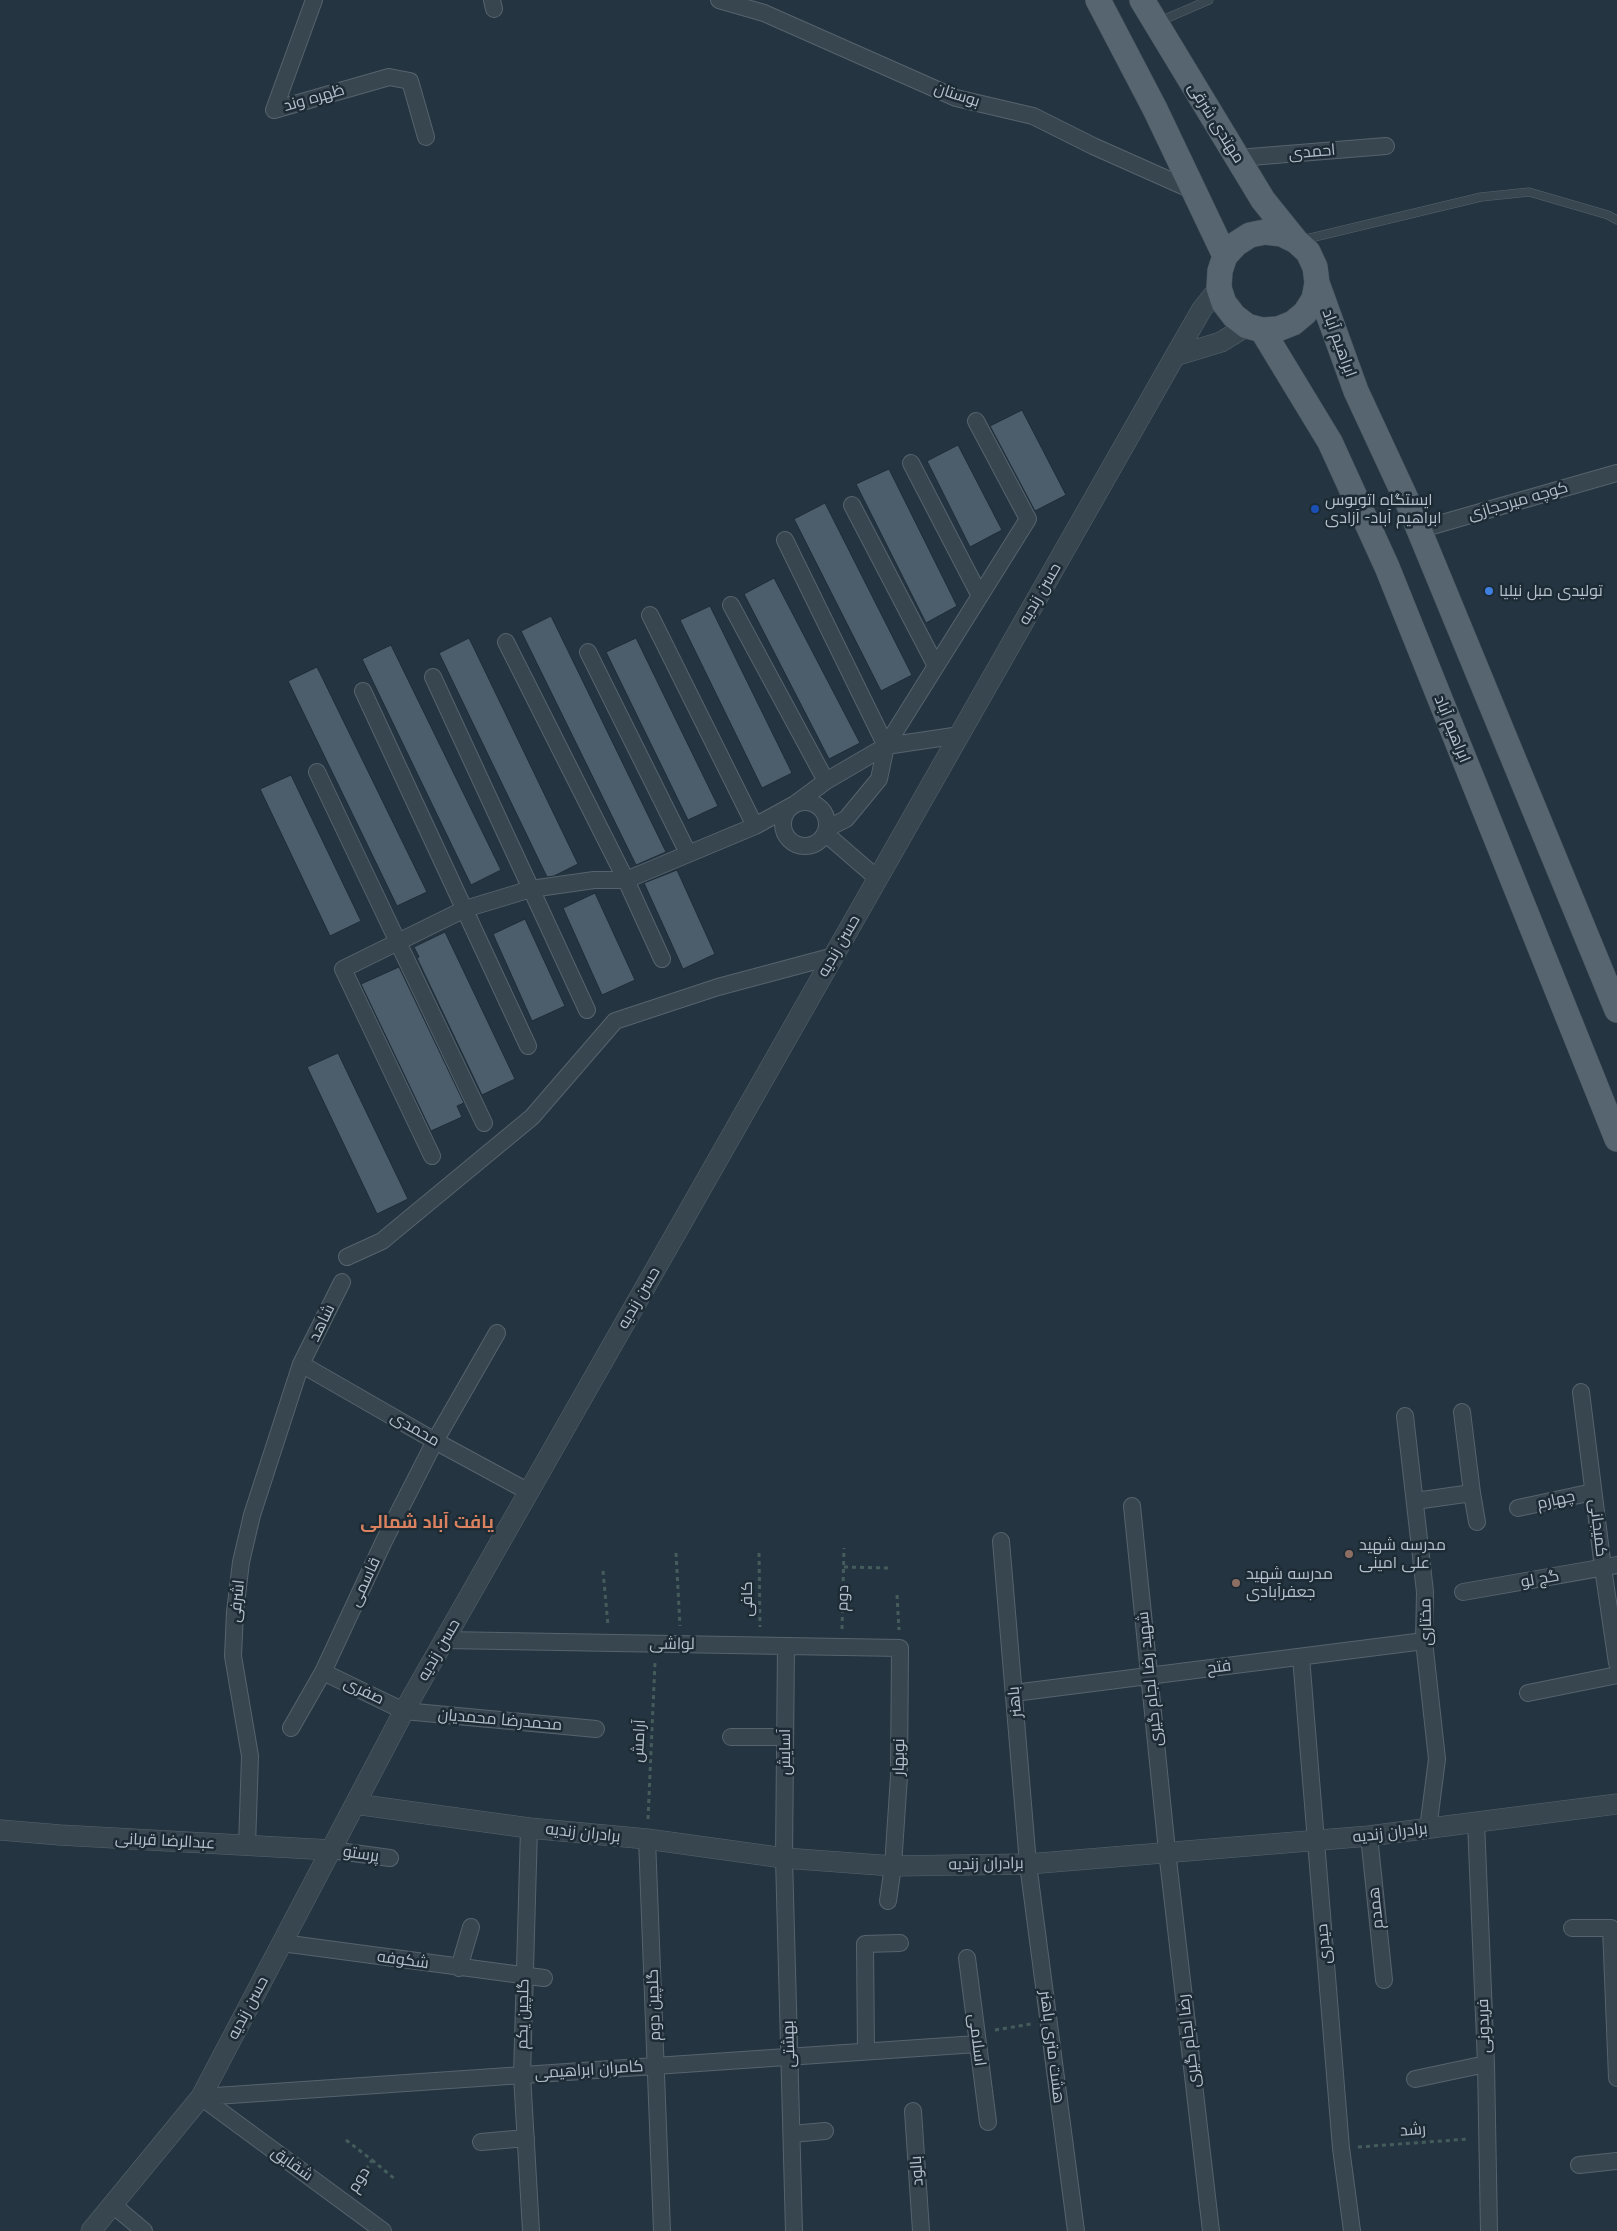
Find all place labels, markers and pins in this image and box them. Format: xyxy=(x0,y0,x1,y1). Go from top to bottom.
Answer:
place label: ایستگاه اتوبوس ابراهیم آباد- آزادی xyxy=(1325,490,1442,528)
marker: ایستگاه اتوبوس ابراهیم آباد- آزادی xyxy=(1309,503,1321,515)
place label: تولیدی مبل نیلیا xyxy=(1499,581,1603,601)
marker: تولیدی مبل نیلیا xyxy=(1483,585,1495,597)
place label: مدرسه شهید علی امینی xyxy=(1359,1535,1446,1573)
marker: مدرسه شهید علی امینی xyxy=(1343,1548,1355,1560)
place label: مدرسه شهید جعفرآبادی xyxy=(1246,1564,1333,1602)
marker: مدرسه شهید جعفرآبادی xyxy=(1230,1577,1242,1589)

